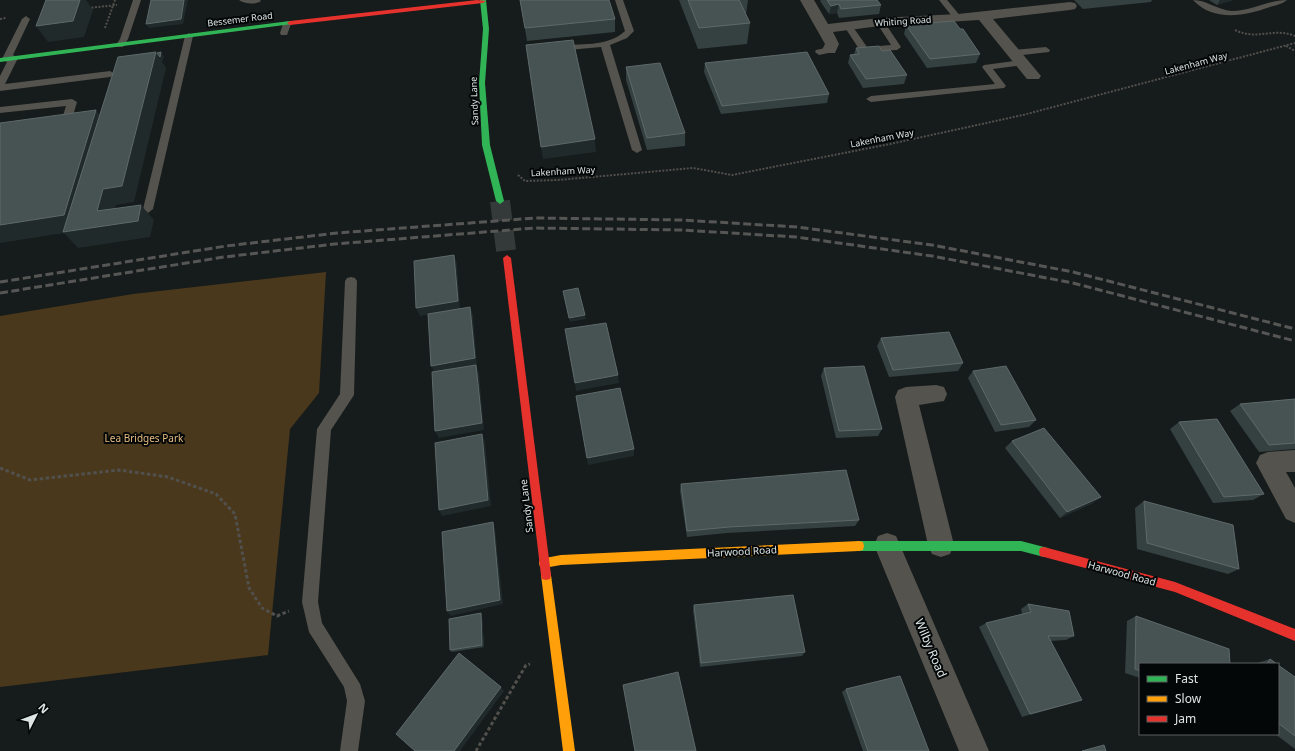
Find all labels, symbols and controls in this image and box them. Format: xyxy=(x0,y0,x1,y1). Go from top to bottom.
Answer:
street label: Bessemer Road xyxy=(207,9,273,29)
street label: Whiting Road xyxy=(874,13,932,29)
street label: Lakenham Way xyxy=(1163,48,1229,78)
street label: Sandy Lane xyxy=(467,77,481,125)
street label: Lakenham Way xyxy=(849,125,915,151)
street label: Lakenham Way xyxy=(531,163,596,179)
park label: Lea Bridges Park xyxy=(105,431,184,445)
street label: Sandy Lane xyxy=(516,478,536,534)
street label: Harwood Road xyxy=(707,542,777,560)
street label: Harwood Road xyxy=(1086,557,1158,589)
street label: Wilby Road xyxy=(911,616,951,680)
legend xyxy=(1139,663,1279,735)
text: Fast xyxy=(1175,670,1199,687)
text: Slow xyxy=(1175,690,1202,707)
north arrow xyxy=(16,695,56,735)
text: N xyxy=(35,700,52,716)
text: Jam xyxy=(1174,710,1196,727)

